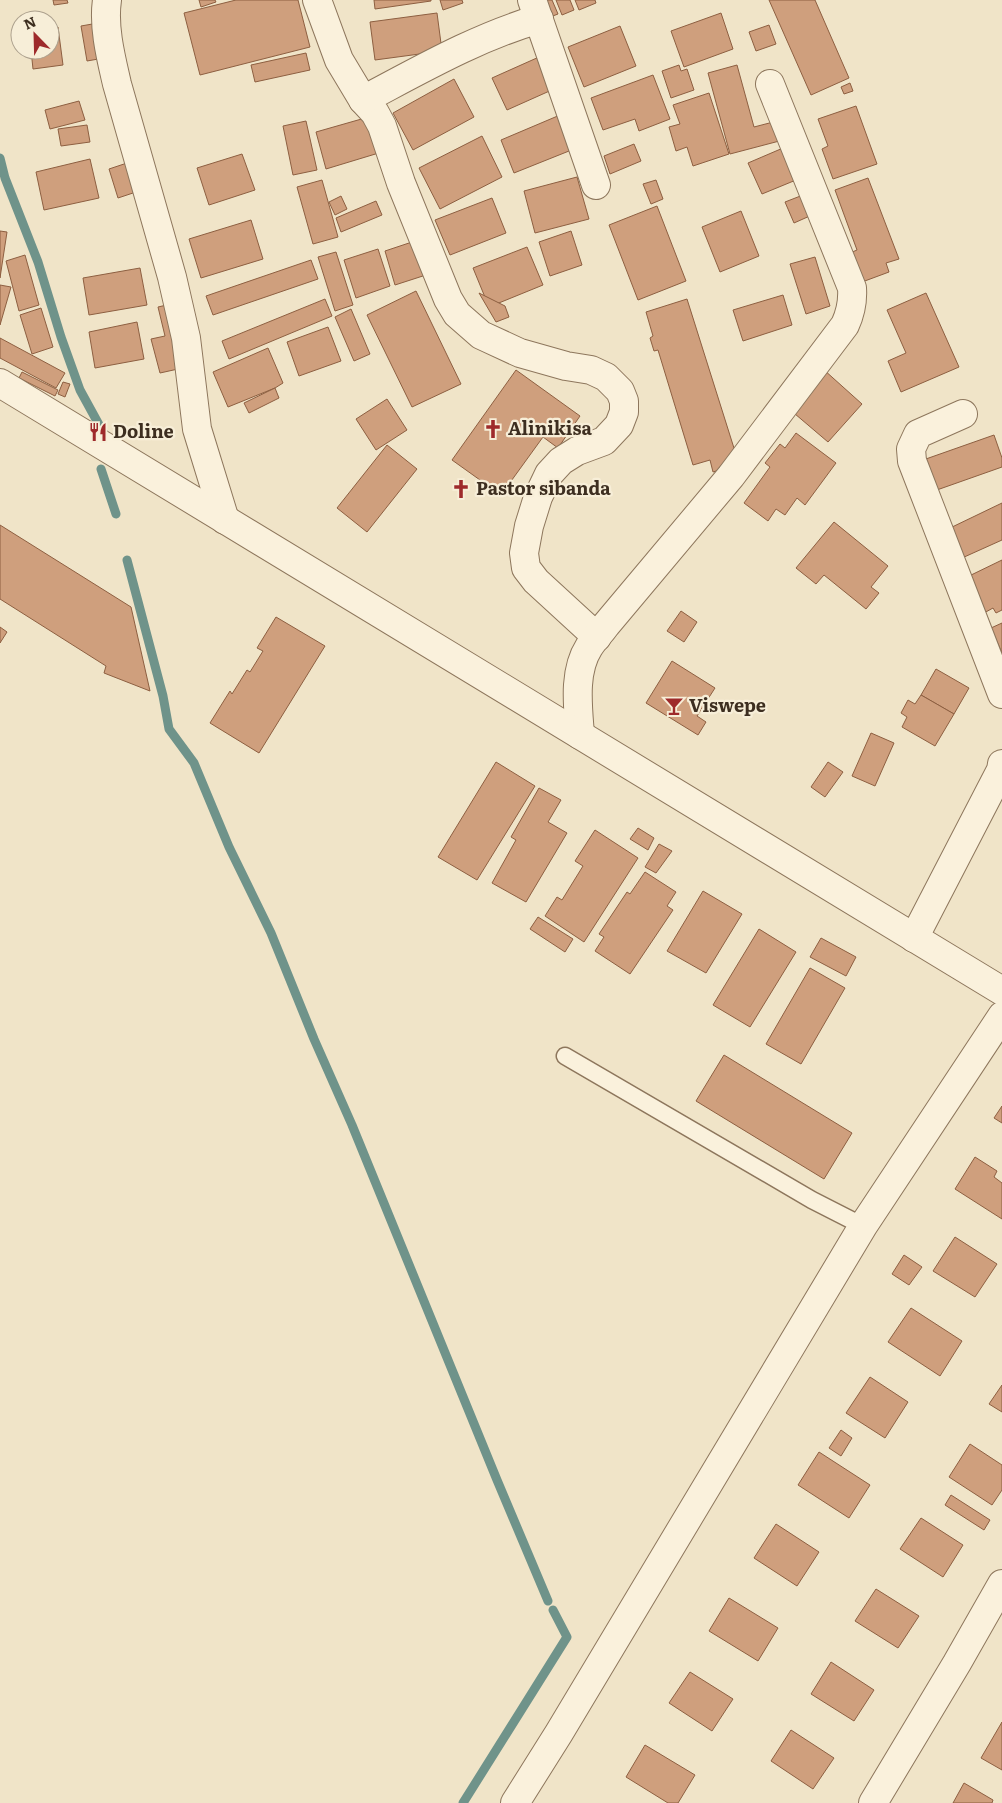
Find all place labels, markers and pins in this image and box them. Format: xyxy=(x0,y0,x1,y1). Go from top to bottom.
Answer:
place label: Alinikisa xyxy=(508,414,592,441)
place label: Doline xyxy=(113,417,174,444)
church icon: Alinikisa xyxy=(482,418,504,440)
restaurant icon: Doline xyxy=(87,421,109,443)
place label: Pastor sibanda xyxy=(476,474,611,501)
church icon: Pastor sibanda xyxy=(450,478,472,500)
place label: Viswepe xyxy=(689,691,766,718)
bar icon: Viswepe xyxy=(663,695,685,717)

